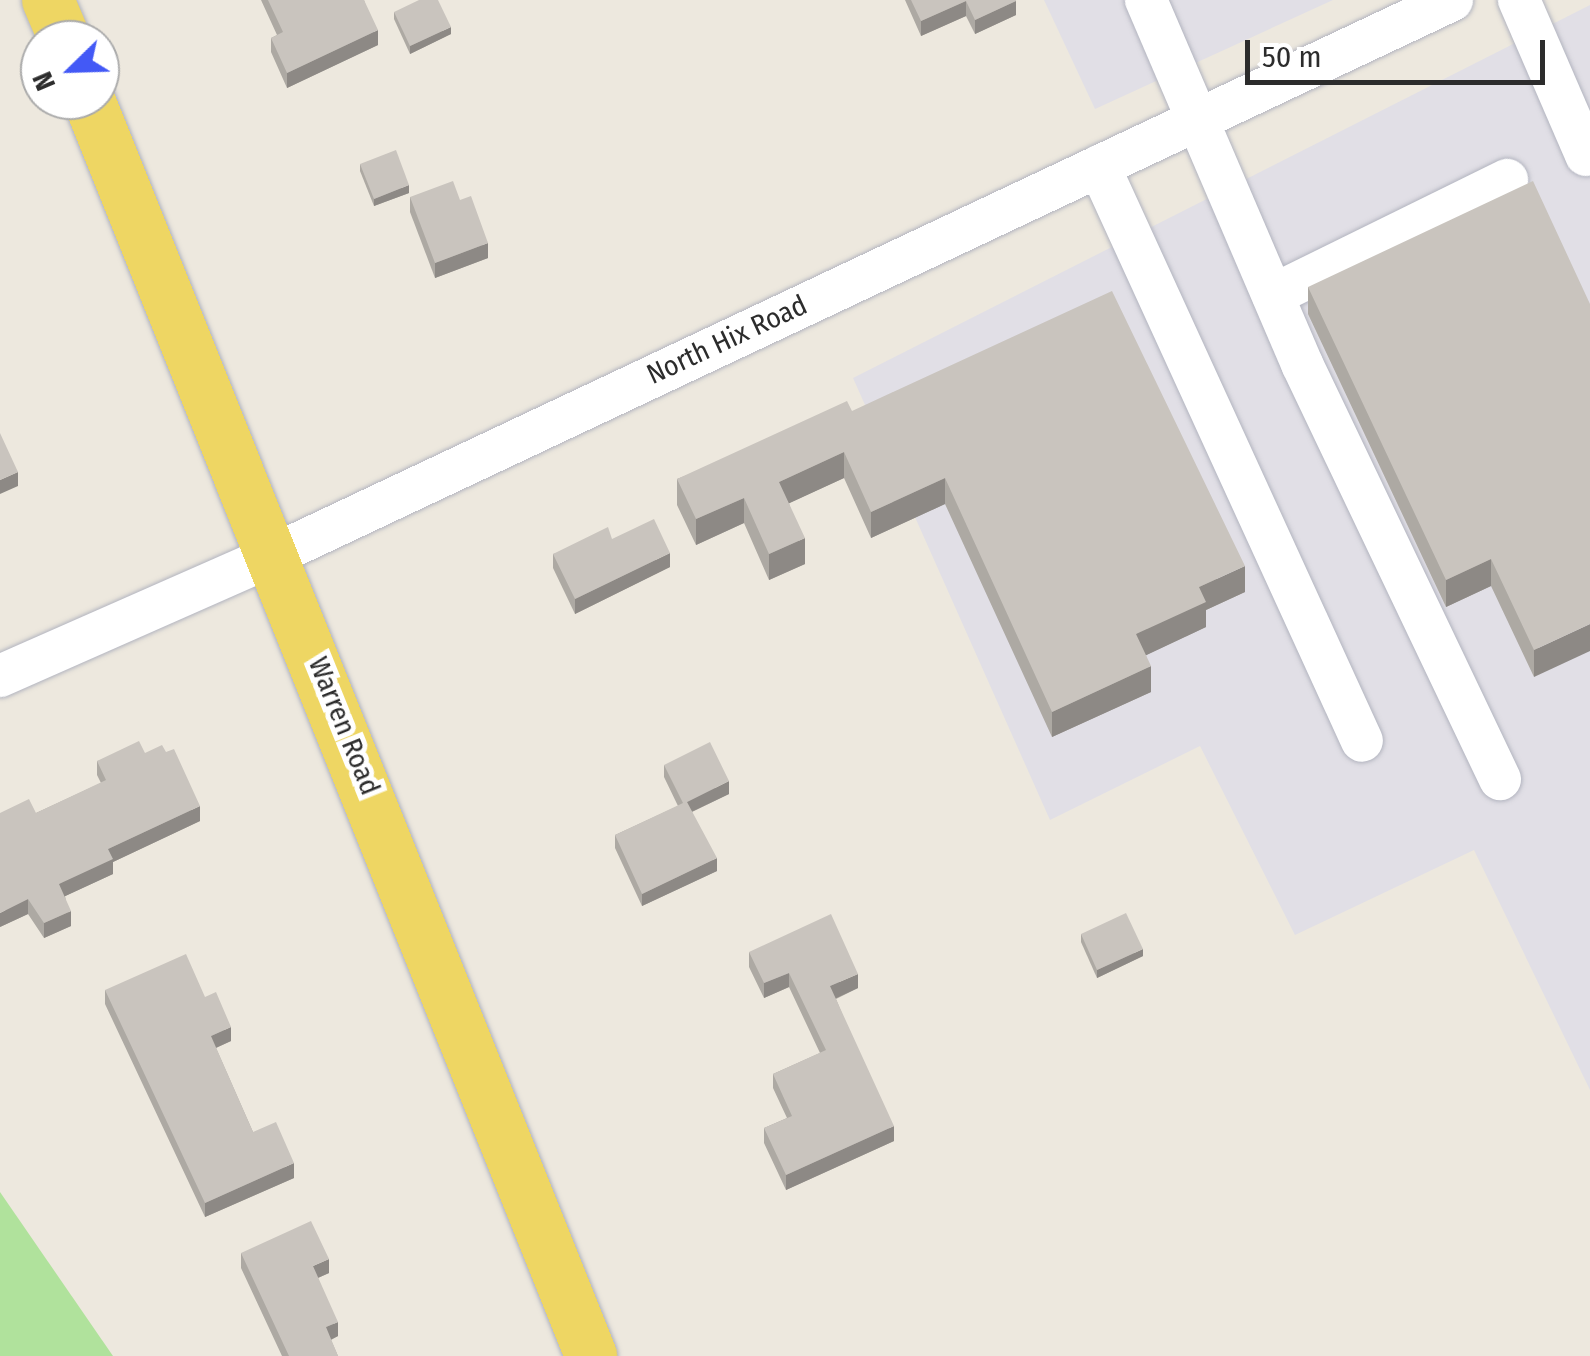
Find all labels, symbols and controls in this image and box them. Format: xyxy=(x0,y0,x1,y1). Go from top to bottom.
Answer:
north arrow xyxy=(20,20,120,120)
scale bar xyxy=(1250,20,1550,82)
text: 50 m xyxy=(1262,39,1322,75)
text: N xyxy=(25,67,62,95)
street label: North Hix Road xyxy=(642,288,812,392)
street label: Warren Road xyxy=(301,652,387,800)

